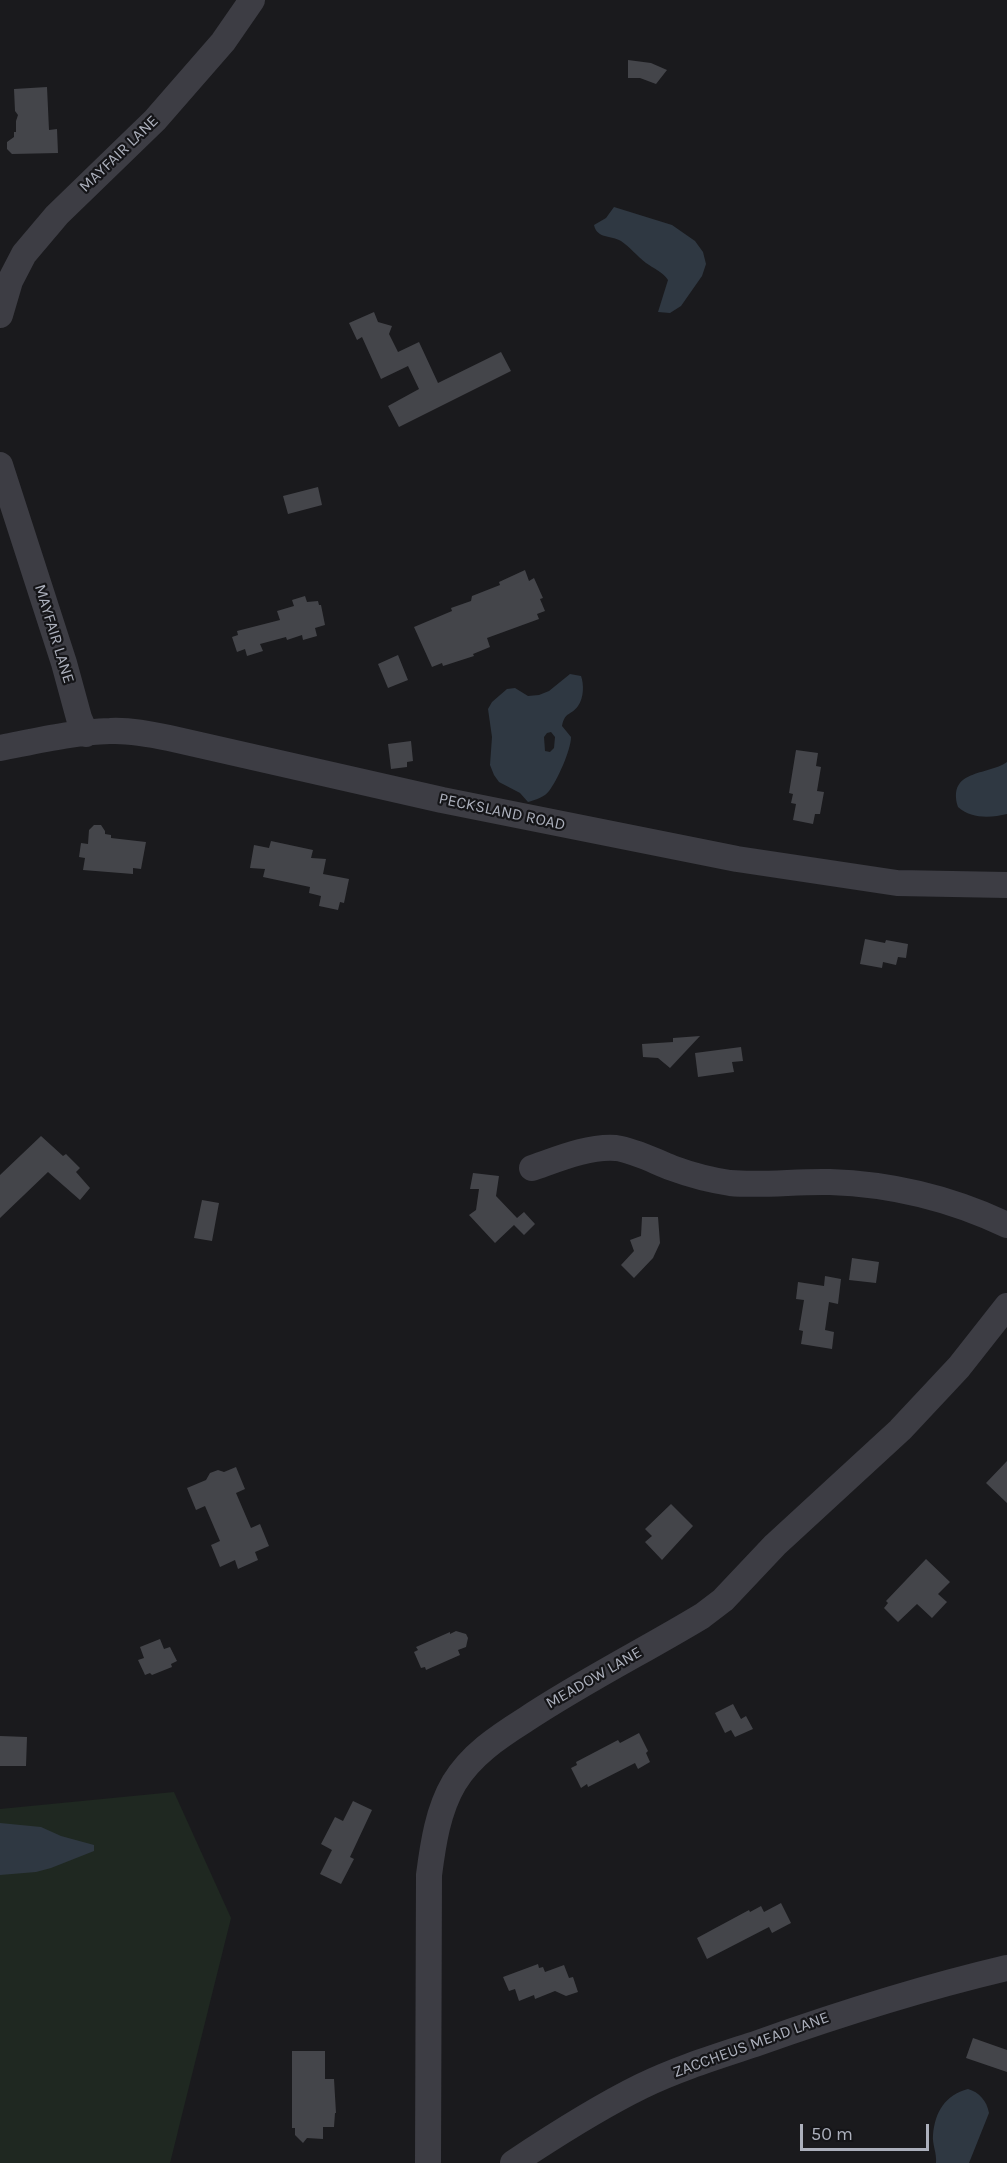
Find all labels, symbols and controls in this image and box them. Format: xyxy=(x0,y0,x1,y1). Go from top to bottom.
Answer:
street label: MAYFAIR LANE xyxy=(75,112,163,196)
street label: MAYFAIR LANE xyxy=(30,582,78,686)
street label: PECKSLAND ROAD xyxy=(437,789,567,835)
street label: MEADOW LANE xyxy=(543,1643,645,1713)
street label: ZACCHEUS MEAD LANE xyxy=(670,2008,832,2082)
scale bar xyxy=(803,2112,932,2150)
text: 50 m xyxy=(811,2123,853,2145)

